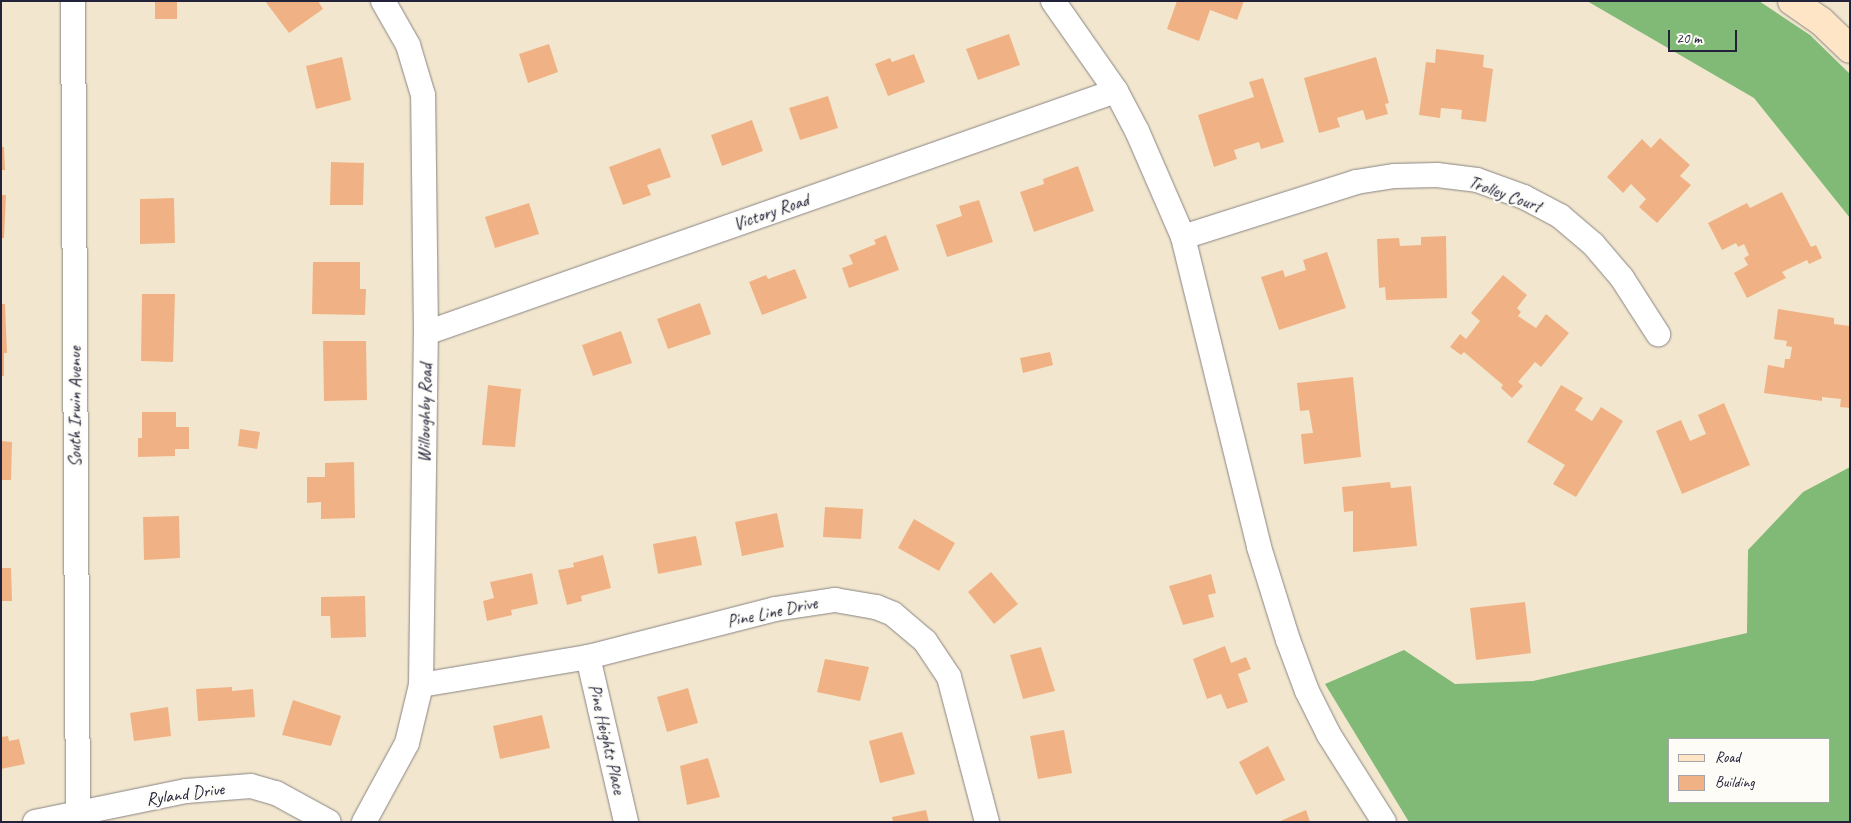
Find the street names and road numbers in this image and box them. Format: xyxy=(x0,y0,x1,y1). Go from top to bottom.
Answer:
street label: Trolley Court xyxy=(1466,171,1544,217)
street label: Victory Road xyxy=(731,189,811,235)
street label: South Irwin Avenue xyxy=(64,347,86,467)
street label: Willoughby Road xyxy=(413,363,437,463)
street label: Pine Line Drive xyxy=(725,592,819,632)
street label: Pine Heights Place xyxy=(584,682,630,796)
street label: Ryland Drive xyxy=(145,778,225,810)

